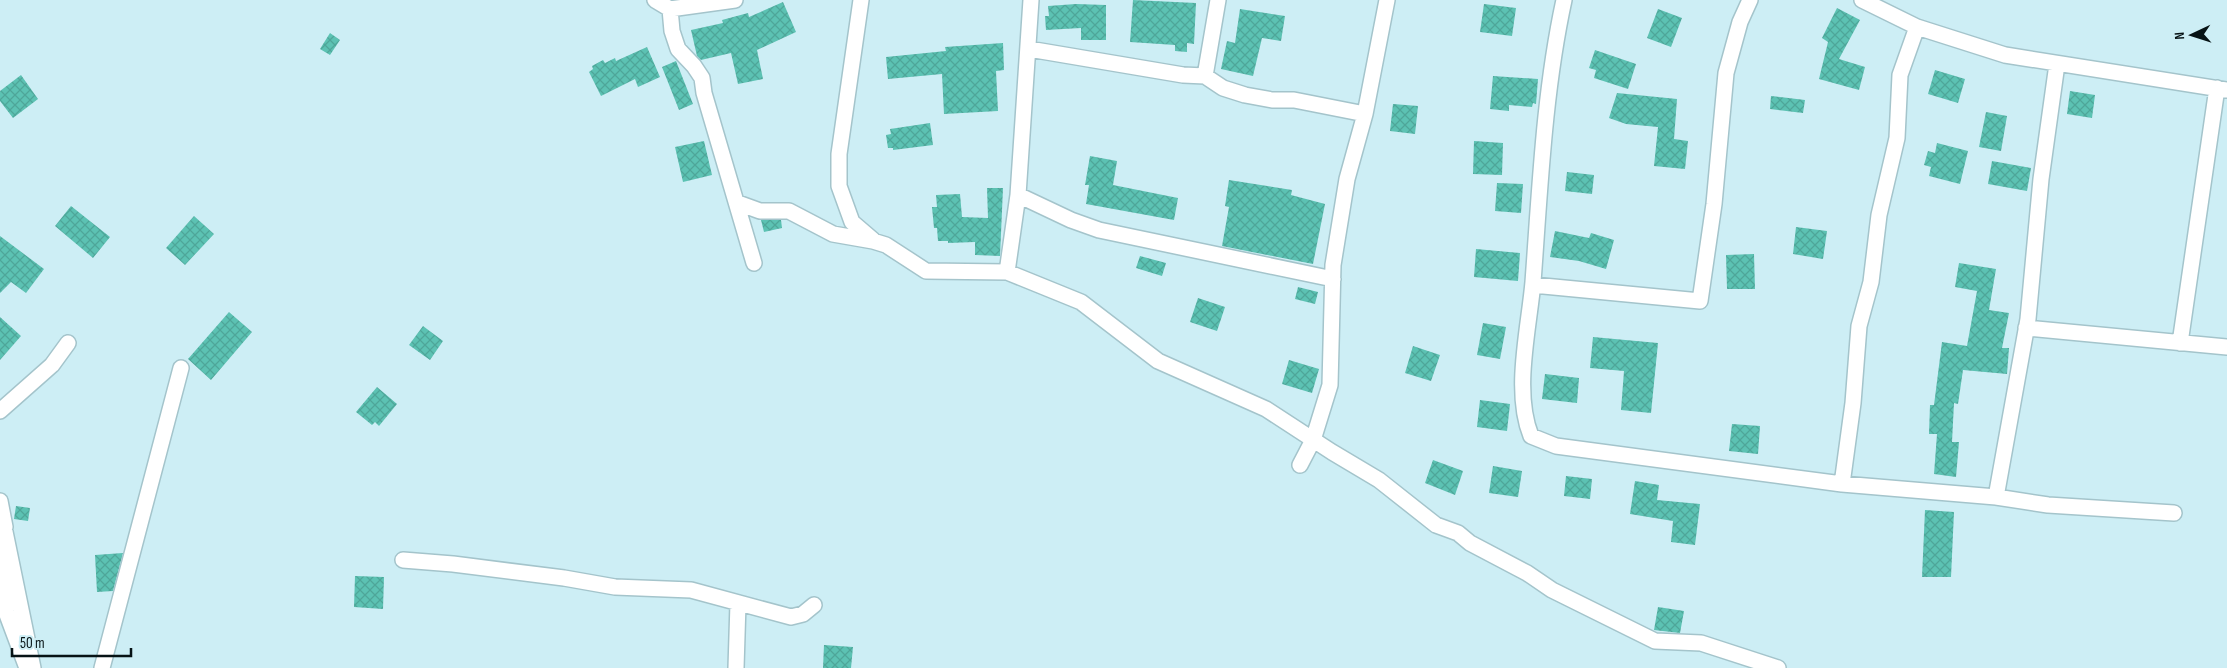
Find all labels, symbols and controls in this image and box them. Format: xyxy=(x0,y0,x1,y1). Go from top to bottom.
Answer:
north arrow xyxy=(2167,10,2217,60)
text: N xyxy=(2171,32,2188,40)
scale bar xyxy=(12,626,131,658)
text: 50 m xyxy=(20,634,45,653)

